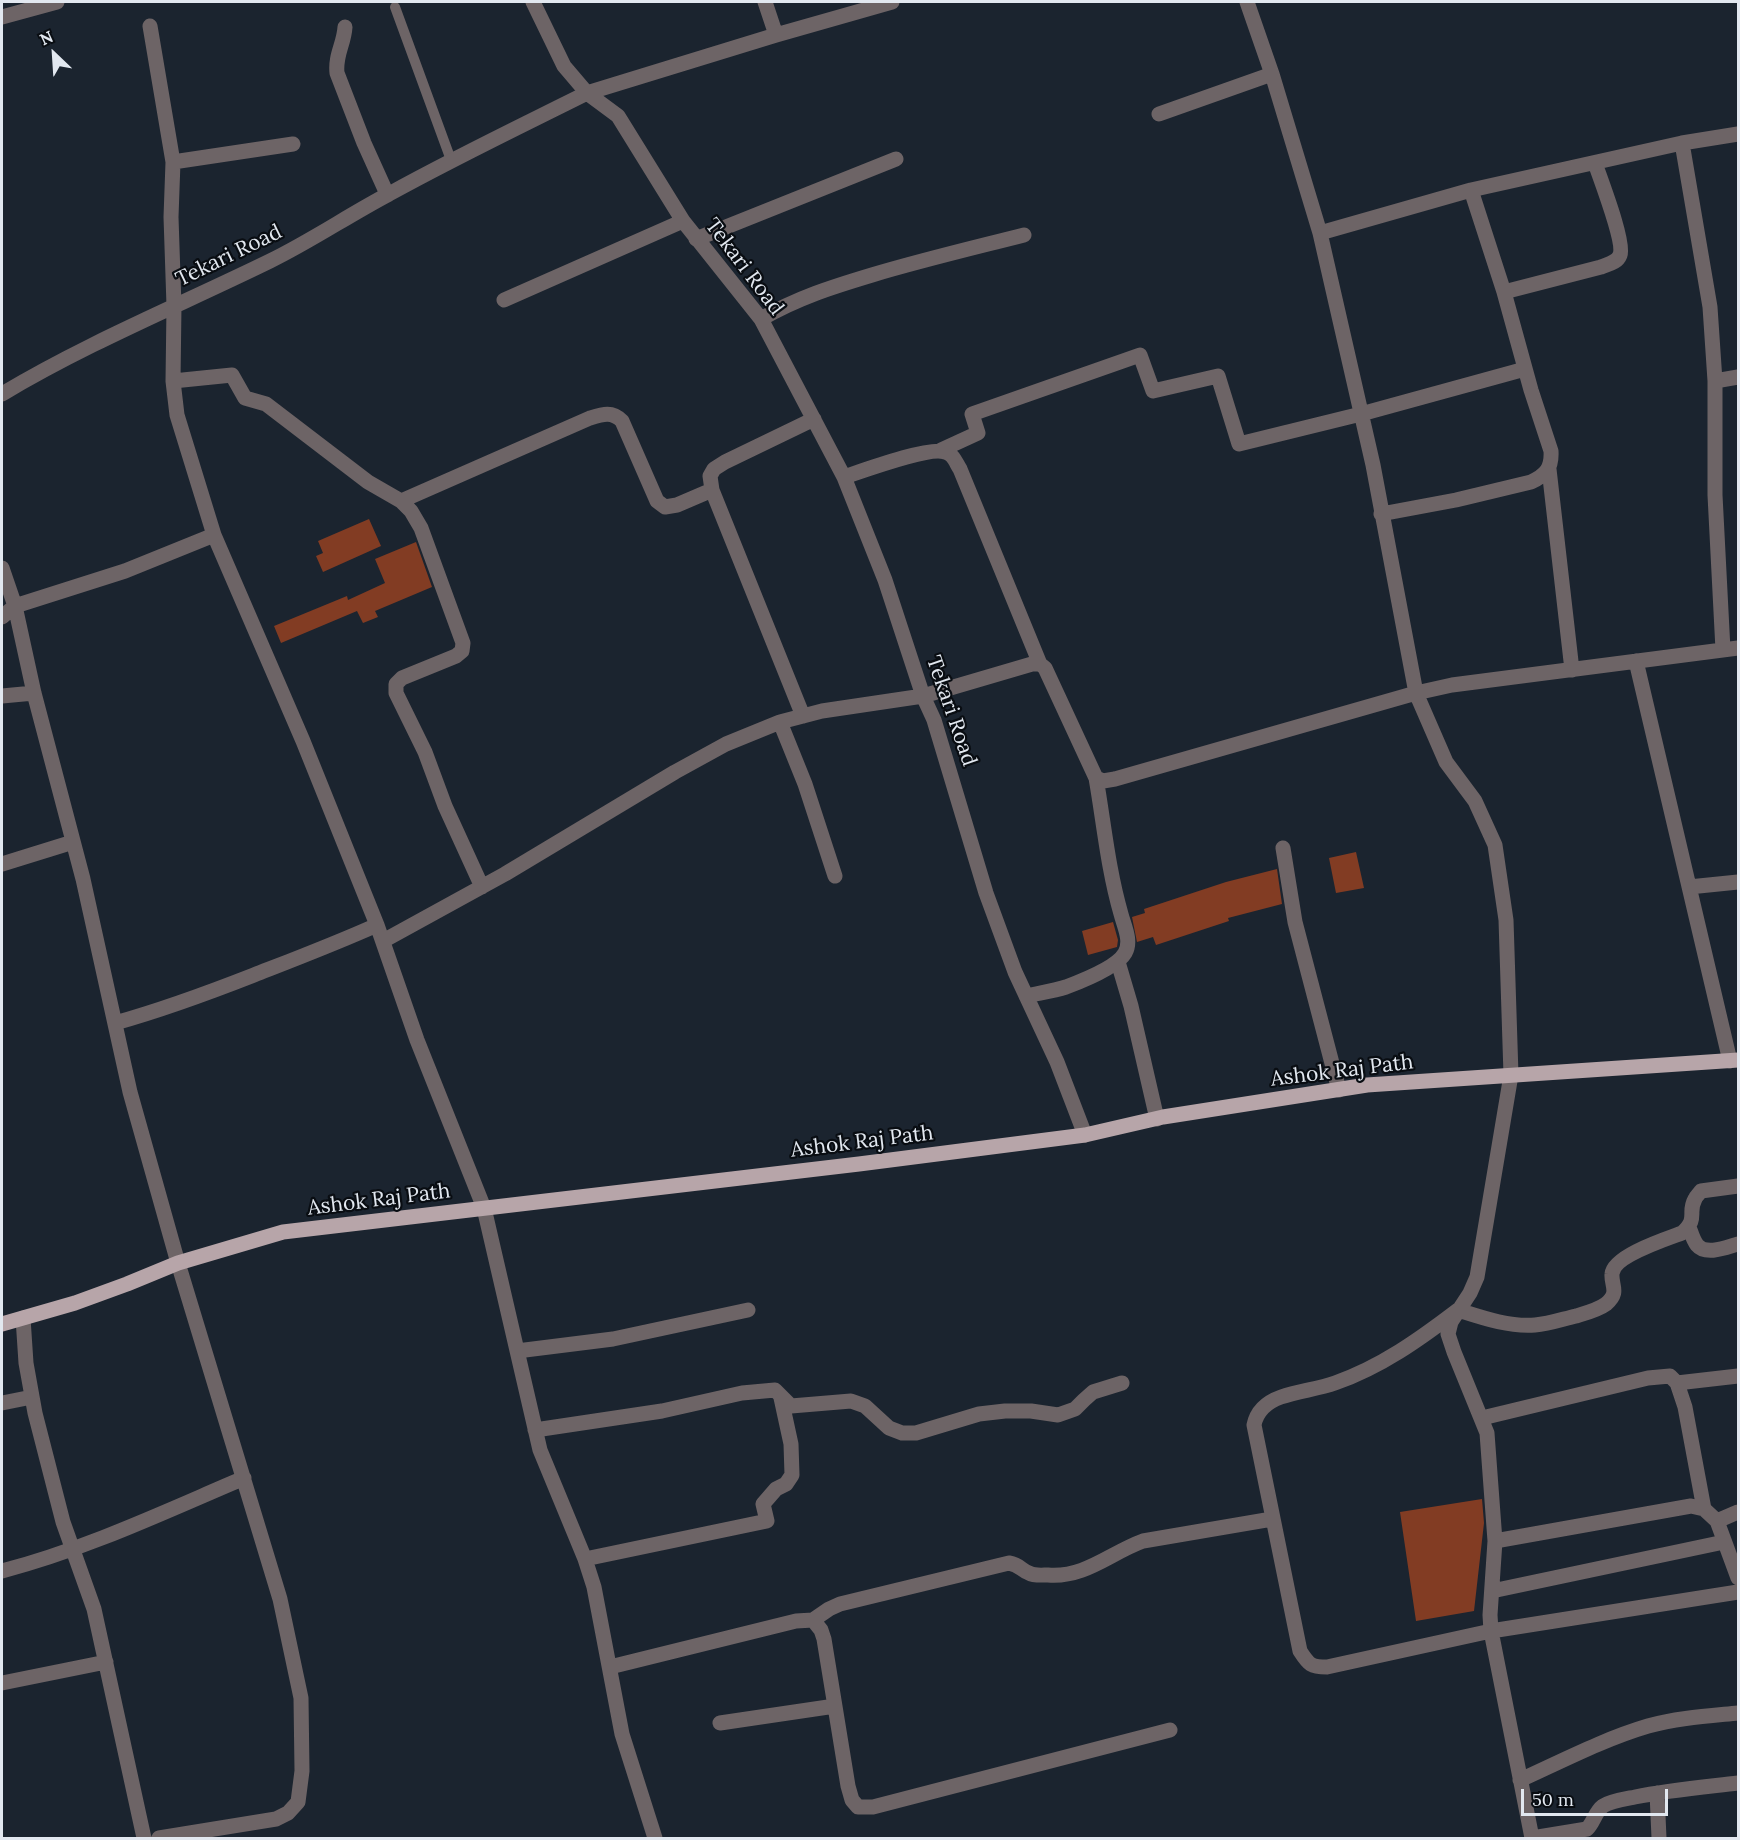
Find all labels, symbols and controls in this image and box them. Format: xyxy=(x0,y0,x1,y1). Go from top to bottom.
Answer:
north arrow xyxy=(24,24,84,84)
text: N xyxy=(37,26,56,49)
street label: Tekari Road xyxy=(699,213,789,321)
street label: Tekari Road xyxy=(172,219,286,293)
street label: Tekari Road xyxy=(920,652,982,770)
street label: Ashok Raj Path xyxy=(1269,1050,1415,1092)
street label: Ashok Raj Path xyxy=(789,1121,935,1163)
street label: Ashok Raj Path xyxy=(306,1179,452,1221)
scale bar xyxy=(1524,1777,1671,1815)
text: 50 m xyxy=(1532,1788,1574,1811)

